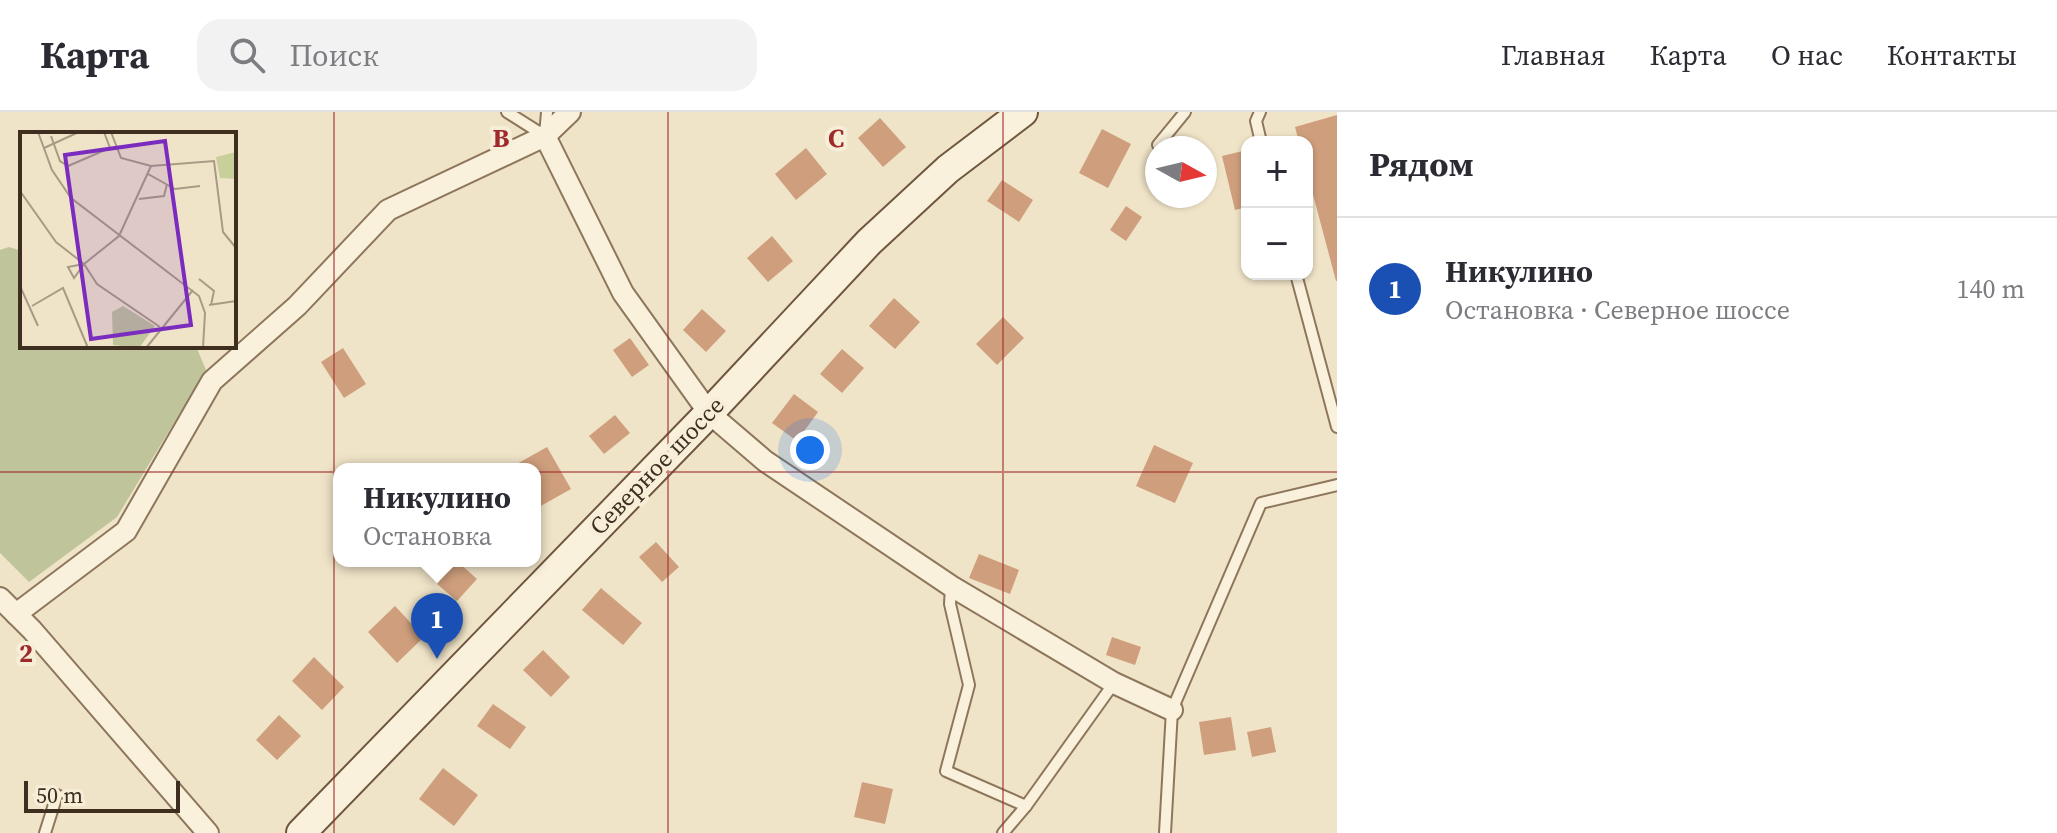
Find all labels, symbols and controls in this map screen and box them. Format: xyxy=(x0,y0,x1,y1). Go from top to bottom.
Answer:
search box xyxy=(197,19,757,91)
text: Карта xyxy=(40,29,149,81)
icon: search xyxy=(225,33,269,77)
text: Поиск xyxy=(289,35,379,76)
text: Главная xyxy=(1501,36,1606,74)
text: Карта xyxy=(1650,36,1727,74)
text: О нас xyxy=(1771,36,1843,74)
text: Контакты xyxy=(1887,36,2017,74)
text: B xyxy=(493,120,510,156)
text: C xyxy=(828,120,844,156)
inset map xyxy=(20,132,236,348)
north arrow xyxy=(1145,136,1217,208)
map controls xyxy=(1241,136,1313,280)
button: + xyxy=(1241,136,1313,208)
text: Рядом xyxy=(1369,141,1474,187)
button: − xyxy=(1241,208,1313,280)
text: Никулино xyxy=(1445,251,1593,292)
text: 1 xyxy=(1388,271,1402,307)
text: 140 m xyxy=(1957,271,2025,307)
text: Остановка · Северное шоссе xyxy=(1445,292,1790,328)
street label: Северное шоссе xyxy=(582,389,731,542)
your location xyxy=(790,430,830,470)
popup xyxy=(333,463,541,567)
text: Никулино xyxy=(363,477,511,518)
text: Остановка xyxy=(363,518,492,554)
pin: 1 xyxy=(411,593,463,659)
text: 2 xyxy=(19,635,33,671)
scale bar xyxy=(24,777,180,813)
text: 50 m xyxy=(36,780,83,810)

